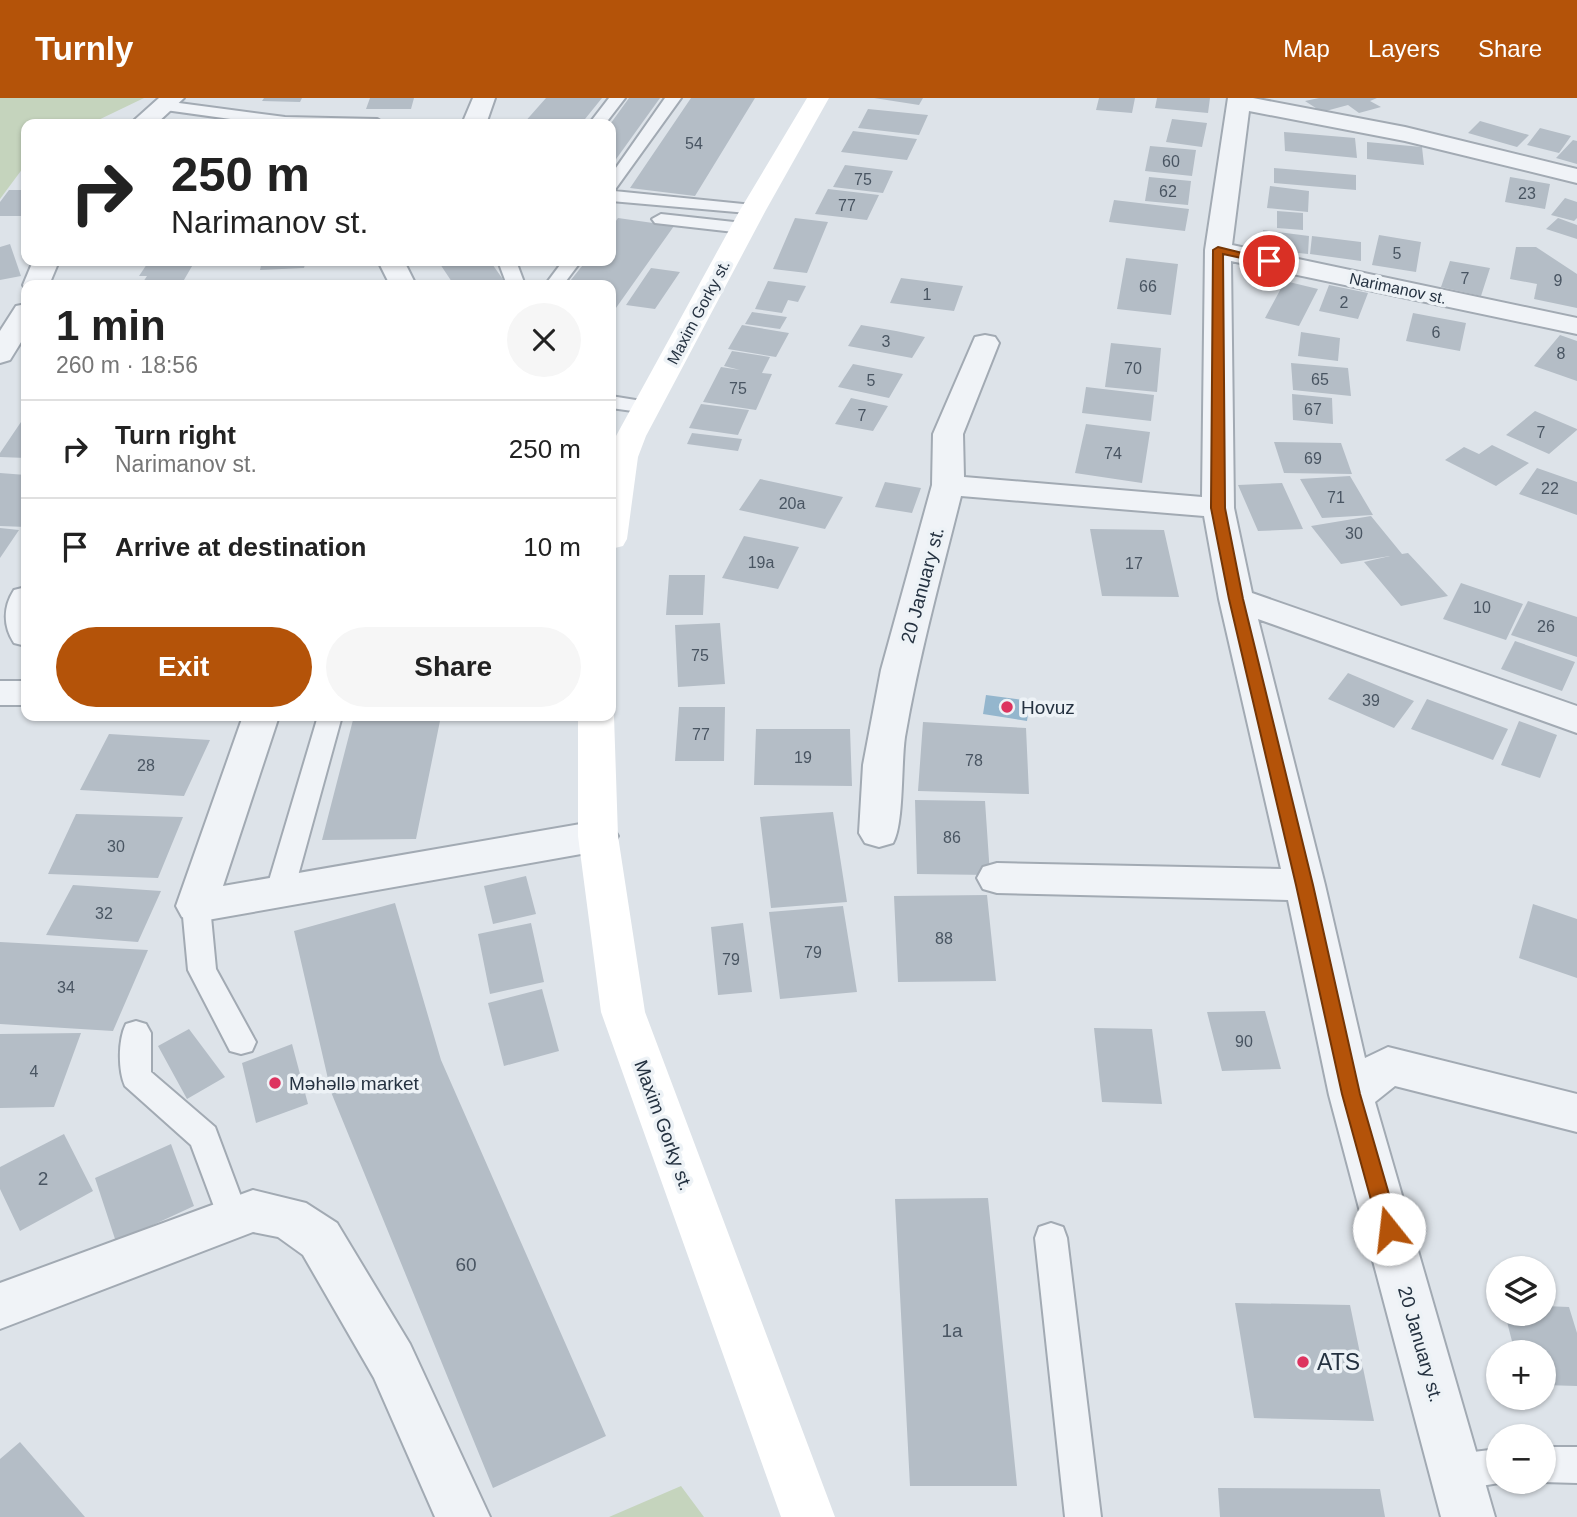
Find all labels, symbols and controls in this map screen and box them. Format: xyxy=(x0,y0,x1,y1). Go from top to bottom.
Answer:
text: Turnly xyxy=(35,30,133,67)
text: Map xyxy=(1283,35,1330,62)
text: Layers xyxy=(1368,35,1440,62)
text: Share xyxy=(1478,35,1542,62)
house number: 54 xyxy=(685,135,703,152)
icon: right xyxy=(56,147,147,238)
text: 250 m xyxy=(171,147,310,201)
house number: 60 xyxy=(1162,153,1180,170)
house number: 75 xyxy=(854,171,872,188)
house number: 62 xyxy=(1159,183,1177,200)
house number: 23 xyxy=(1518,185,1536,202)
house number: 77 xyxy=(838,197,856,214)
text: Narimanov st. xyxy=(171,204,368,240)
pin xyxy=(1239,231,1299,291)
icon: arrive xyxy=(1250,242,1288,280)
house number: 5 xyxy=(1393,245,1402,262)
street label: Maxim Gorky st. xyxy=(664,257,733,367)
street label: Narimanov st. xyxy=(1348,270,1448,307)
house number: 7 xyxy=(1461,270,1470,287)
house number: 9 xyxy=(1554,272,1563,289)
house number: 66 xyxy=(1139,278,1157,295)
house number: 1 xyxy=(923,286,932,303)
house number: 2 xyxy=(1340,294,1349,311)
text: 1 min xyxy=(56,302,166,349)
button: close xyxy=(507,303,581,377)
house number: 6 xyxy=(1432,324,1441,341)
house number: 3 xyxy=(882,333,891,350)
house number: 8 xyxy=(1557,345,1566,362)
text: 260 m · 18:56 xyxy=(56,352,198,378)
house number: 70 xyxy=(1124,360,1142,377)
house number: 65 xyxy=(1311,371,1329,388)
house number: 5 xyxy=(867,372,876,389)
house number: 75 xyxy=(729,380,747,397)
house number: 67 xyxy=(1304,401,1322,418)
house number: 7 xyxy=(858,407,867,424)
text: Turn right xyxy=(115,420,236,450)
house number: 7 xyxy=(1537,424,1546,441)
icon: right xyxy=(56,430,94,468)
text: 250 m xyxy=(509,434,581,464)
house number: 74 xyxy=(1104,445,1122,462)
house number: 69 xyxy=(1304,450,1322,467)
text: Narimanov st. xyxy=(115,451,257,477)
house number: 22 xyxy=(1541,480,1559,497)
house number: 71 xyxy=(1327,489,1345,506)
house number: 20a xyxy=(779,495,805,512)
street label: 20 January st. xyxy=(897,525,948,645)
house number: 30 xyxy=(1345,525,1363,542)
icon: arrive xyxy=(56,528,94,566)
text: Arrive at destination xyxy=(115,532,366,562)
text: 10 m xyxy=(523,532,581,562)
house number: 19a xyxy=(748,554,774,571)
house number: 17 xyxy=(1125,555,1143,572)
house number: 10 xyxy=(1473,599,1491,616)
house number: 26 xyxy=(1537,618,1555,635)
button: Exit xyxy=(56,627,312,707)
button: Share xyxy=(326,627,581,707)
house number: 75 xyxy=(691,647,709,664)
house number: 39 xyxy=(1362,692,1380,709)
place label: Hovuz xyxy=(1021,697,1075,718)
marker: Hovuz xyxy=(999,699,1015,715)
house number: 77 xyxy=(692,726,710,743)
house number: 19 xyxy=(794,749,812,766)
house number: 78 xyxy=(965,752,983,769)
house number: 28 xyxy=(137,757,155,774)
house number: 86 xyxy=(943,829,961,846)
house number: 30 xyxy=(107,838,125,855)
house number: 32 xyxy=(95,905,113,922)
house number: 88 xyxy=(935,930,953,947)
house number: 79 xyxy=(804,944,822,961)
house number: 79 xyxy=(722,951,740,968)
house number: 34 xyxy=(57,979,75,996)
house number: 90 xyxy=(1235,1033,1253,1050)
street label: Maxim Gorky st. xyxy=(630,1057,697,1193)
house number: 4 xyxy=(30,1063,39,1080)
place label: Məhəllə market xyxy=(289,1073,420,1094)
marker: Məhəllə market xyxy=(267,1075,283,1091)
house number: 2 xyxy=(38,1168,48,1189)
position arrow xyxy=(1352,1192,1426,1266)
house number: 60 xyxy=(455,1254,477,1275)
map controls xyxy=(1486,1256,1556,1494)
button: layers xyxy=(1486,1256,1556,1326)
street label: 20 January st. xyxy=(1394,1284,1447,1404)
house number: 1a xyxy=(941,1320,963,1341)
button: + xyxy=(1486,1340,1556,1410)
place label: ATS xyxy=(1317,1349,1360,1375)
marker: ATS xyxy=(1295,1354,1311,1370)
button: − xyxy=(1486,1424,1556,1494)

